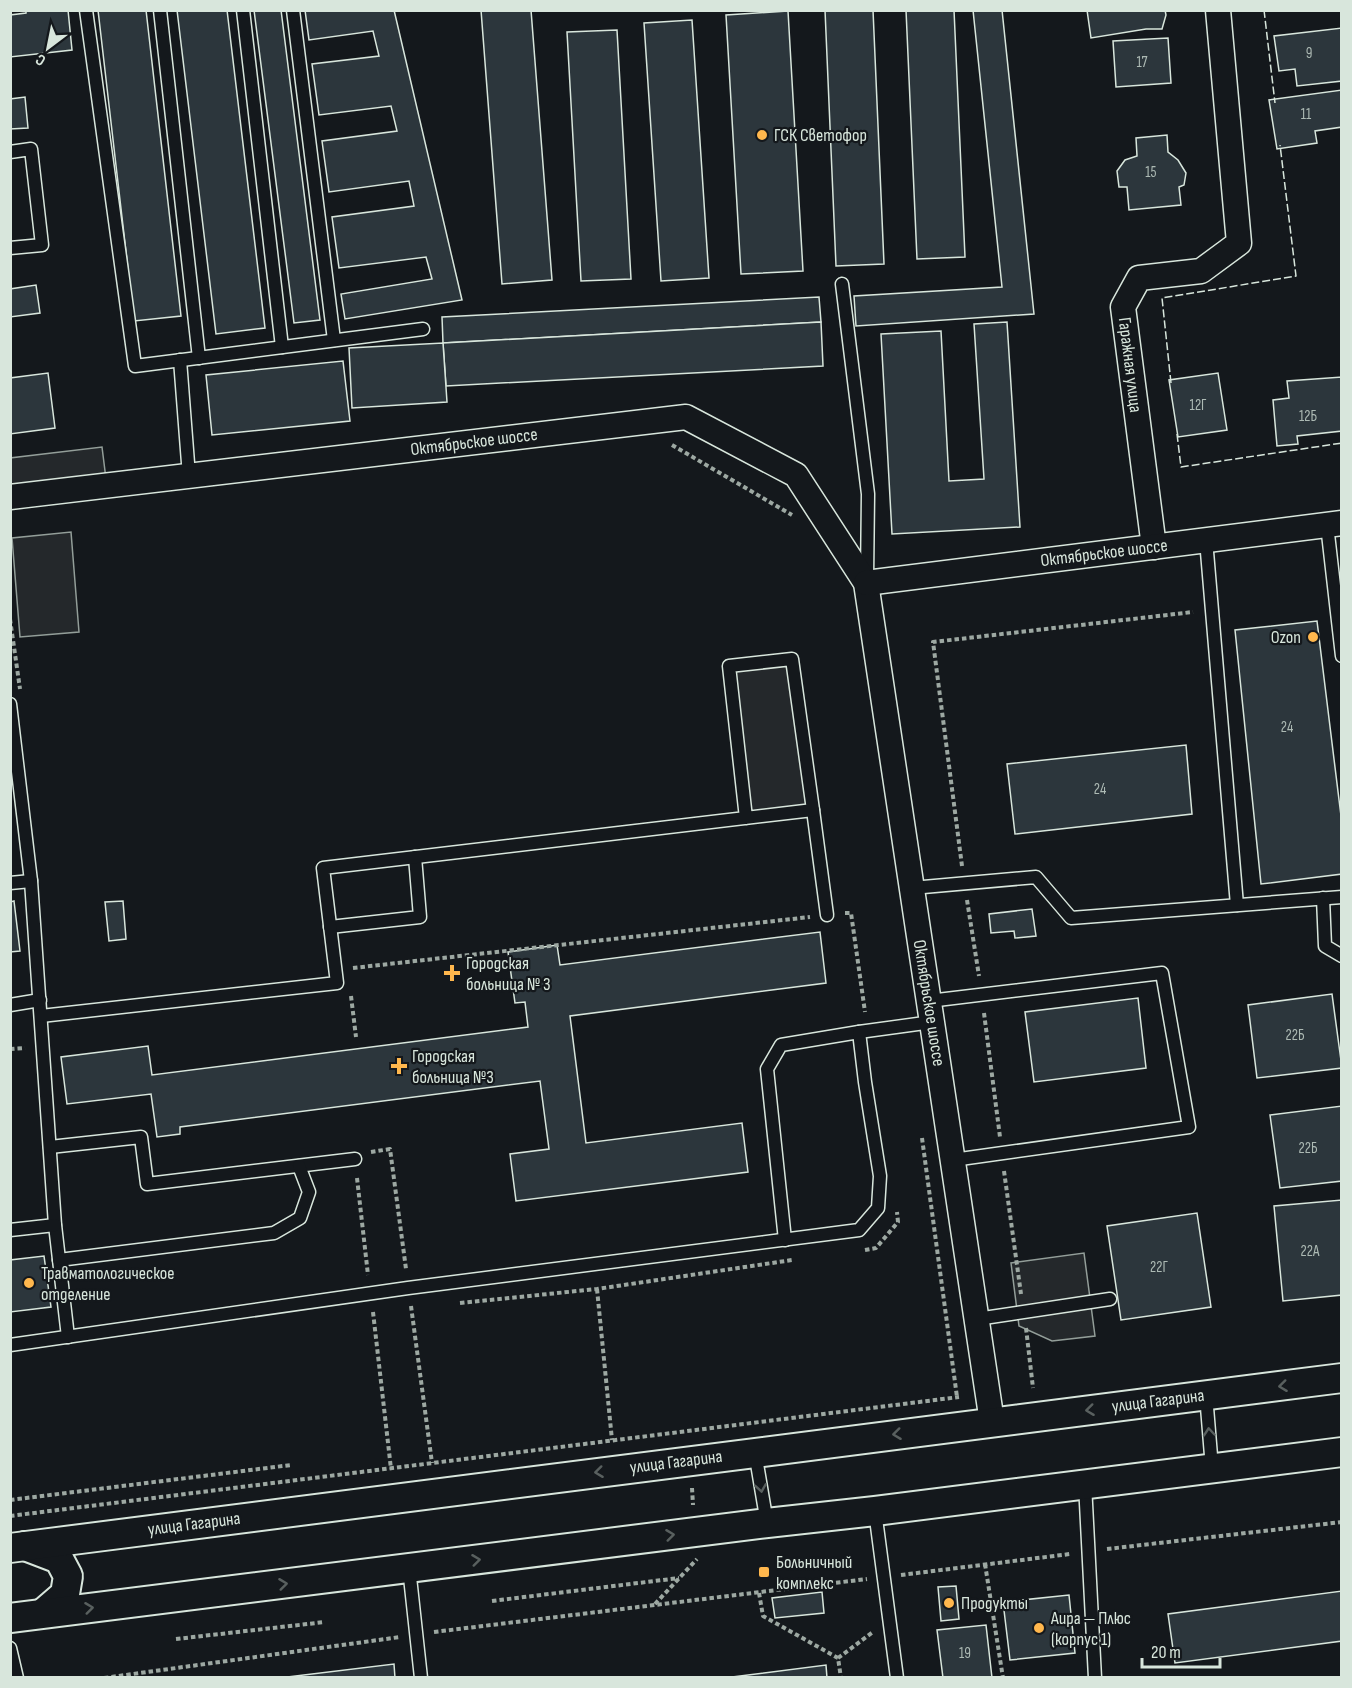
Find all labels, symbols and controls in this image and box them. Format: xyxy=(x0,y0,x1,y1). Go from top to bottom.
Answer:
north arrow xyxy=(18,18,78,78)
house number: 9 xyxy=(1306,44,1312,63)
text: С xyxy=(32,49,49,70)
house number: 17 xyxy=(1136,53,1148,72)
house number: 11 xyxy=(1301,105,1312,124)
place label: ГСК Светофор xyxy=(774,125,867,146)
marker: ГСК Светофор xyxy=(755,128,769,142)
house number: 15 xyxy=(1145,163,1157,182)
street label: Гаражная улица xyxy=(1114,316,1146,414)
house number: 12Г xyxy=(1189,396,1207,415)
house number: 12Б xyxy=(1299,407,1318,426)
street label: Октябрьское шоссе xyxy=(409,424,539,460)
street label: Октябрьское шоссе xyxy=(1039,535,1169,571)
place label: Ozon xyxy=(1271,627,1301,648)
marker: Ozon xyxy=(1306,630,1320,644)
house number: 24 xyxy=(1281,718,1293,737)
house number: 24 xyxy=(1094,780,1106,799)
street label: Октябрьское шоссе xyxy=(909,938,949,1068)
place label: Городская больница № 3 xyxy=(466,953,551,995)
marker: Городская больница № 3 xyxy=(443,964,461,982)
house number: 22Б xyxy=(1286,1026,1305,1045)
place label: Городская больница №3 xyxy=(412,1046,494,1088)
marker: Городская больница №3 xyxy=(390,1057,408,1075)
house number: 22Б xyxy=(1299,1139,1318,1158)
house number: 22А xyxy=(1301,1242,1320,1261)
house number: 22Г xyxy=(1150,1258,1168,1277)
place label: Травматологическое отделение xyxy=(41,1263,175,1305)
marker: Травматологическое отделение xyxy=(22,1276,36,1290)
one-way arrow xyxy=(1279,1379,1288,1391)
street label: улица Гагарина xyxy=(1110,1385,1206,1417)
one-way arrow xyxy=(1085,1403,1095,1416)
one-way arrow xyxy=(1203,1427,1216,1436)
one-way arrow xyxy=(892,1428,901,1440)
street label: улица Гагарина xyxy=(628,1446,724,1478)
one-way arrow xyxy=(594,1466,604,1478)
one-way arrow xyxy=(754,1483,766,1493)
street label: улица Гагарина xyxy=(146,1508,242,1540)
one-way arrow xyxy=(665,1530,674,1542)
place label: Больничный комплекс xyxy=(776,1552,852,1594)
one-way arrow xyxy=(472,1554,481,1566)
marker: Больничный комплекс xyxy=(757,1565,771,1579)
one-way arrow xyxy=(278,1578,287,1591)
place label: Продукты xyxy=(961,1593,1028,1614)
marker: Продукты xyxy=(942,1596,956,1610)
one-way arrow xyxy=(85,1602,94,1614)
place label: Аира — Плюс (корпус 1) xyxy=(1050,1608,1131,1650)
marker: Аира — Плюс (корпус 1) xyxy=(1032,1621,1046,1635)
scale bar xyxy=(1142,1631,1220,1669)
text: 20 m xyxy=(1151,1642,1181,1663)
house number: 19 xyxy=(959,1644,971,1663)

